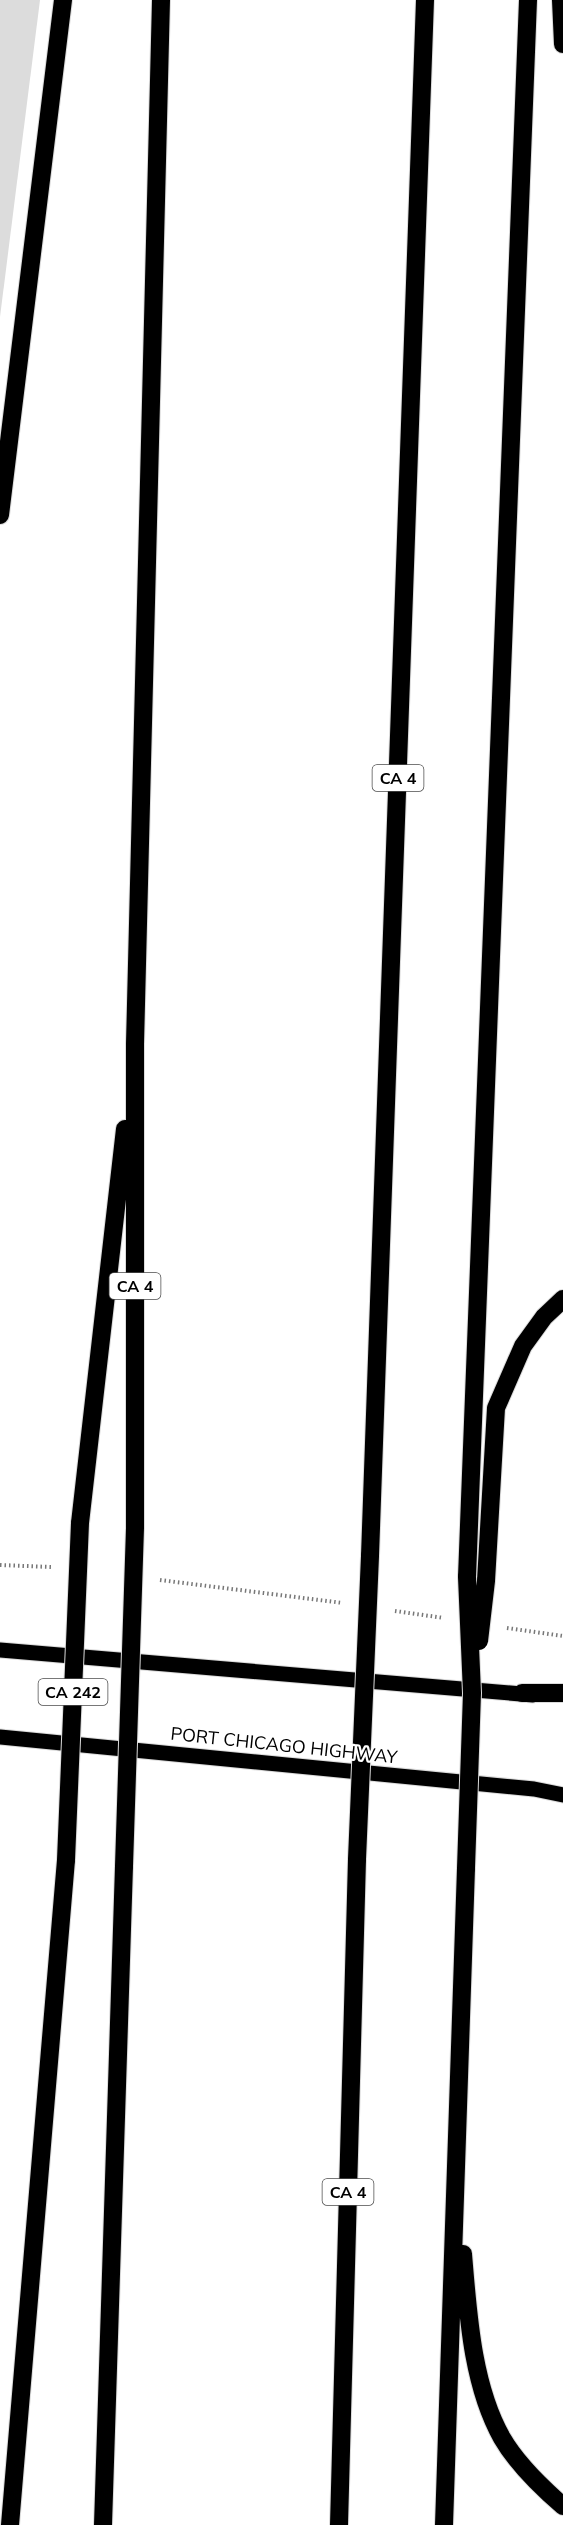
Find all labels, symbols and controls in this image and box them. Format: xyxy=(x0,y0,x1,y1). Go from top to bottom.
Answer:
road number: CA 4 xyxy=(372,765,424,791)
road number: CA 4 xyxy=(110,1273,160,1299)
road number: CA 242 xyxy=(38,1679,107,1705)
street label: PORT CHICAGO HIGHWAY xyxy=(169,1722,400,1768)
road number: CA 4 xyxy=(322,2179,374,2205)

